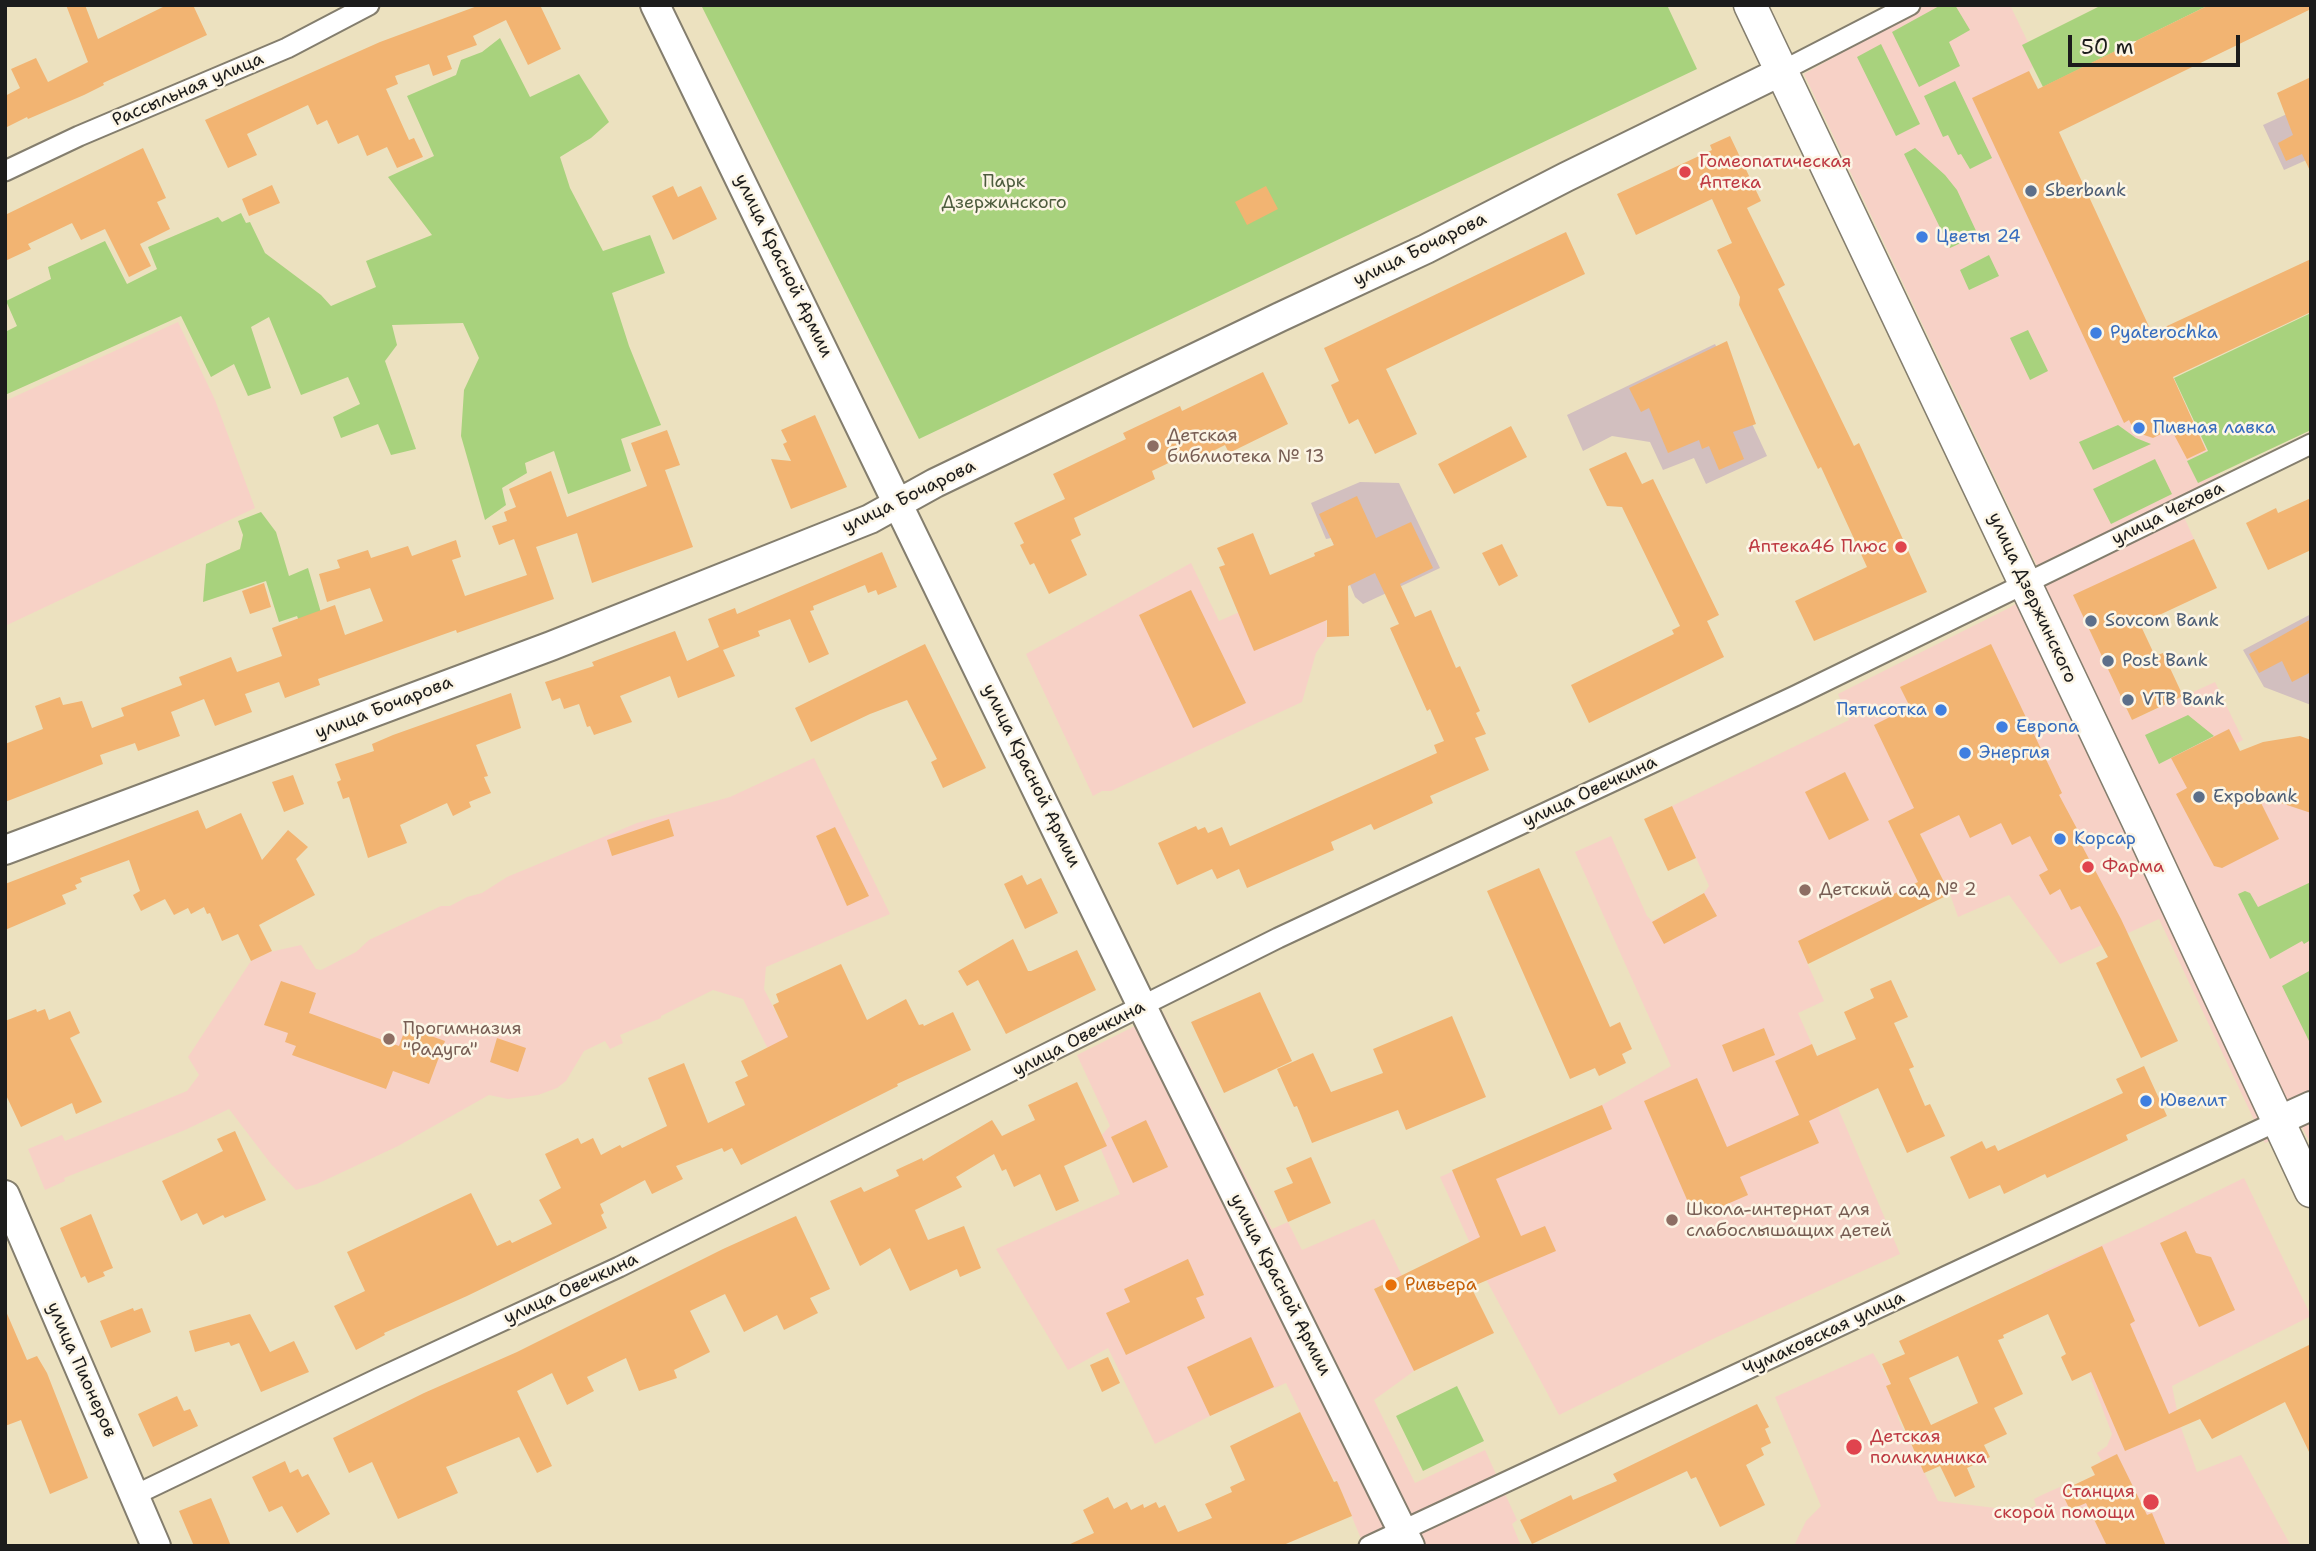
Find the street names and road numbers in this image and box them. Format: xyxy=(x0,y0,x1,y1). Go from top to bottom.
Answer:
street label: Рассыльная улица xyxy=(109,48,267,132)
street label: улица Красной Армии xyxy=(729,171,837,361)
street label: улица Бочарова xyxy=(1350,208,1490,292)
street label: улица Бочарова xyxy=(839,455,979,539)
street label: улица Чехова xyxy=(2108,478,2228,550)
street label: улица Дзержинского xyxy=(1983,509,2081,687)
street label: улица Бочарова xyxy=(312,672,456,744)
street label: улица Красной Армии xyxy=(977,681,1085,871)
street label: улица Овечкина xyxy=(1520,751,1660,833)
street label: улица Овечкина xyxy=(1009,996,1149,1082)
street label: улица Красной Армии xyxy=(1225,1190,1335,1380)
street label: улица Овечкина xyxy=(501,1248,641,1330)
street label: Чумаковская улица xyxy=(1740,1287,1908,1381)
street label: улица Пионеров xyxy=(41,1299,121,1441)

